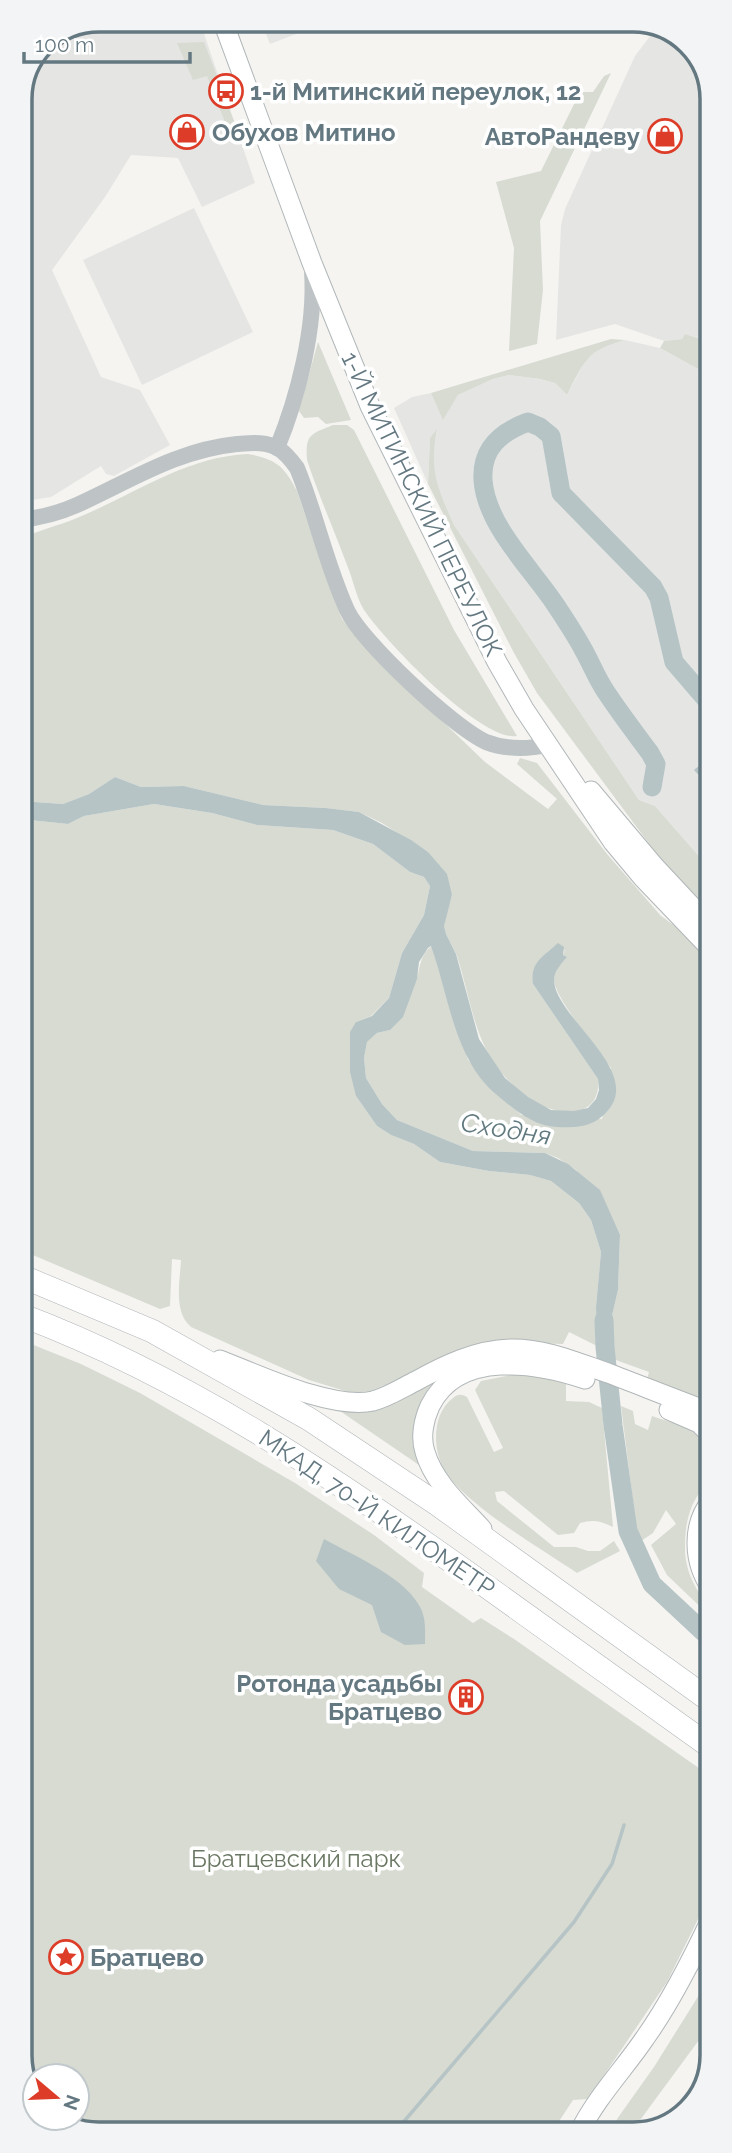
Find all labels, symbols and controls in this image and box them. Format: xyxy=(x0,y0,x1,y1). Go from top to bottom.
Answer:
scale bar xyxy=(24,21,191,65)
text: 100 m xyxy=(35,32,94,57)
bus stop icon: 1-й Митинский переулок, 12 xyxy=(207,72,245,110)
place label: 1-й Митинский переулок, 12 xyxy=(250,77,581,106)
shop icon: Обухов Митино xyxy=(168,113,206,151)
shop icon: АвтоРандеву xyxy=(646,117,684,155)
place label: Обухов Митино xyxy=(212,118,396,147)
place label: АвтоРандеву xyxy=(485,122,640,151)
street label: 1-Й МИТИНСКИЙ ПЕРЕУЛОК xyxy=(335,347,509,661)
water label: Сходня xyxy=(459,1107,553,1151)
street label: МКАД, 70-Й КИЛОМЕТР xyxy=(254,1423,500,1603)
place label: Ротонда усадьбы Братцево xyxy=(236,1669,442,1726)
building icon: Ротонда усадьбы Братцево xyxy=(447,1678,485,1716)
park label: Братцевский парк xyxy=(191,1844,401,1873)
place icon: Братцево xyxy=(47,1938,85,1976)
place label: Братцево xyxy=(90,1943,204,1972)
north arrow xyxy=(21,2062,91,2132)
text: N xyxy=(59,2092,85,2113)

